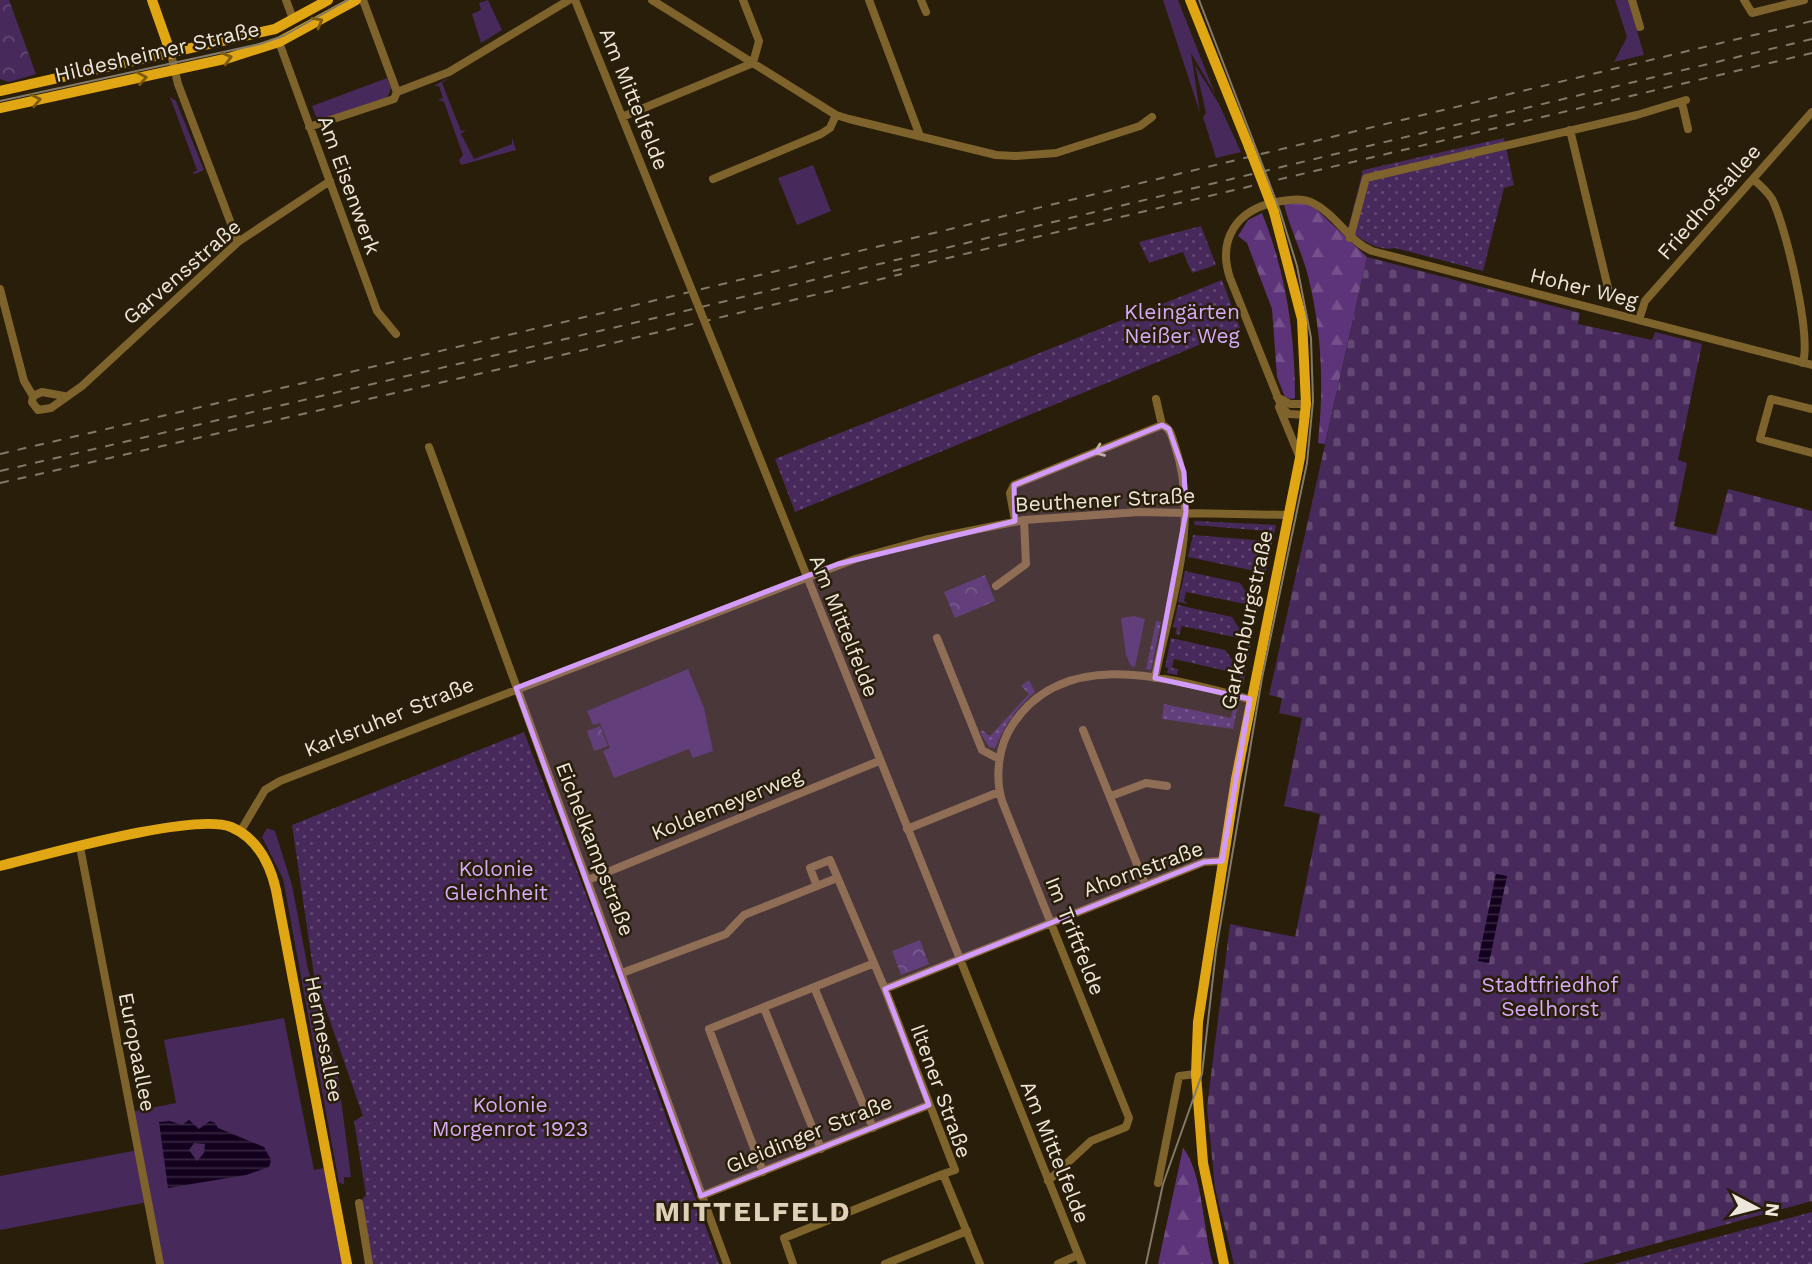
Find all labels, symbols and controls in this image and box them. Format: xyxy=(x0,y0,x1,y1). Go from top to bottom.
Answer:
street label: Hildesheimer Straße xyxy=(52,16,262,87)
one-way arrow xyxy=(310,17,323,30)
street label: Am Mittelfelde xyxy=(595,24,674,174)
one-way arrow xyxy=(221,52,233,66)
one-way arrow xyxy=(136,71,148,86)
one-way arrow xyxy=(30,94,42,109)
street label: Am Eisenwerk xyxy=(313,112,386,258)
street label: Friedhofsallee xyxy=(1652,139,1766,265)
street label: Garvensstraße xyxy=(118,214,246,330)
street label: Hoher Weg xyxy=(1528,262,1642,313)
park label: Kleingärten Neißer Weg xyxy=(1124,299,1241,348)
one-way arrow xyxy=(1093,442,1105,456)
street label: Beuthener Straße xyxy=(1014,482,1196,517)
street label: Garkenburgstraße xyxy=(1215,528,1278,712)
street label: Am Mittelfelde xyxy=(805,551,884,701)
street label: Karlsruher Straße xyxy=(300,671,477,762)
street label: Eichelkampstraße xyxy=(551,758,640,939)
street label: Koldemeyerweg xyxy=(648,762,807,845)
street label: Ahornstraße xyxy=(1079,835,1206,902)
park label: Kolonie Gleichheit xyxy=(444,856,548,905)
street label: Im Triftfelde xyxy=(1040,873,1111,999)
park label: Stadtfriedhof Seelhorst xyxy=(1481,972,1619,1021)
street label: Hermesallee xyxy=(300,974,349,1104)
street label: Europaallee xyxy=(114,990,161,1114)
street label: Iltener Straße xyxy=(906,1020,977,1161)
street label: Am Mittelfelde xyxy=(1016,1077,1095,1227)
street label: Gleidinger Straße xyxy=(722,1089,896,1178)
park label: Kolonie Morgenrot 1923 xyxy=(432,1092,588,1141)
north arrow xyxy=(1721,1173,1791,1243)
district label: MITTELFELD xyxy=(654,1195,852,1228)
text: N xyxy=(1760,1202,1785,1218)

